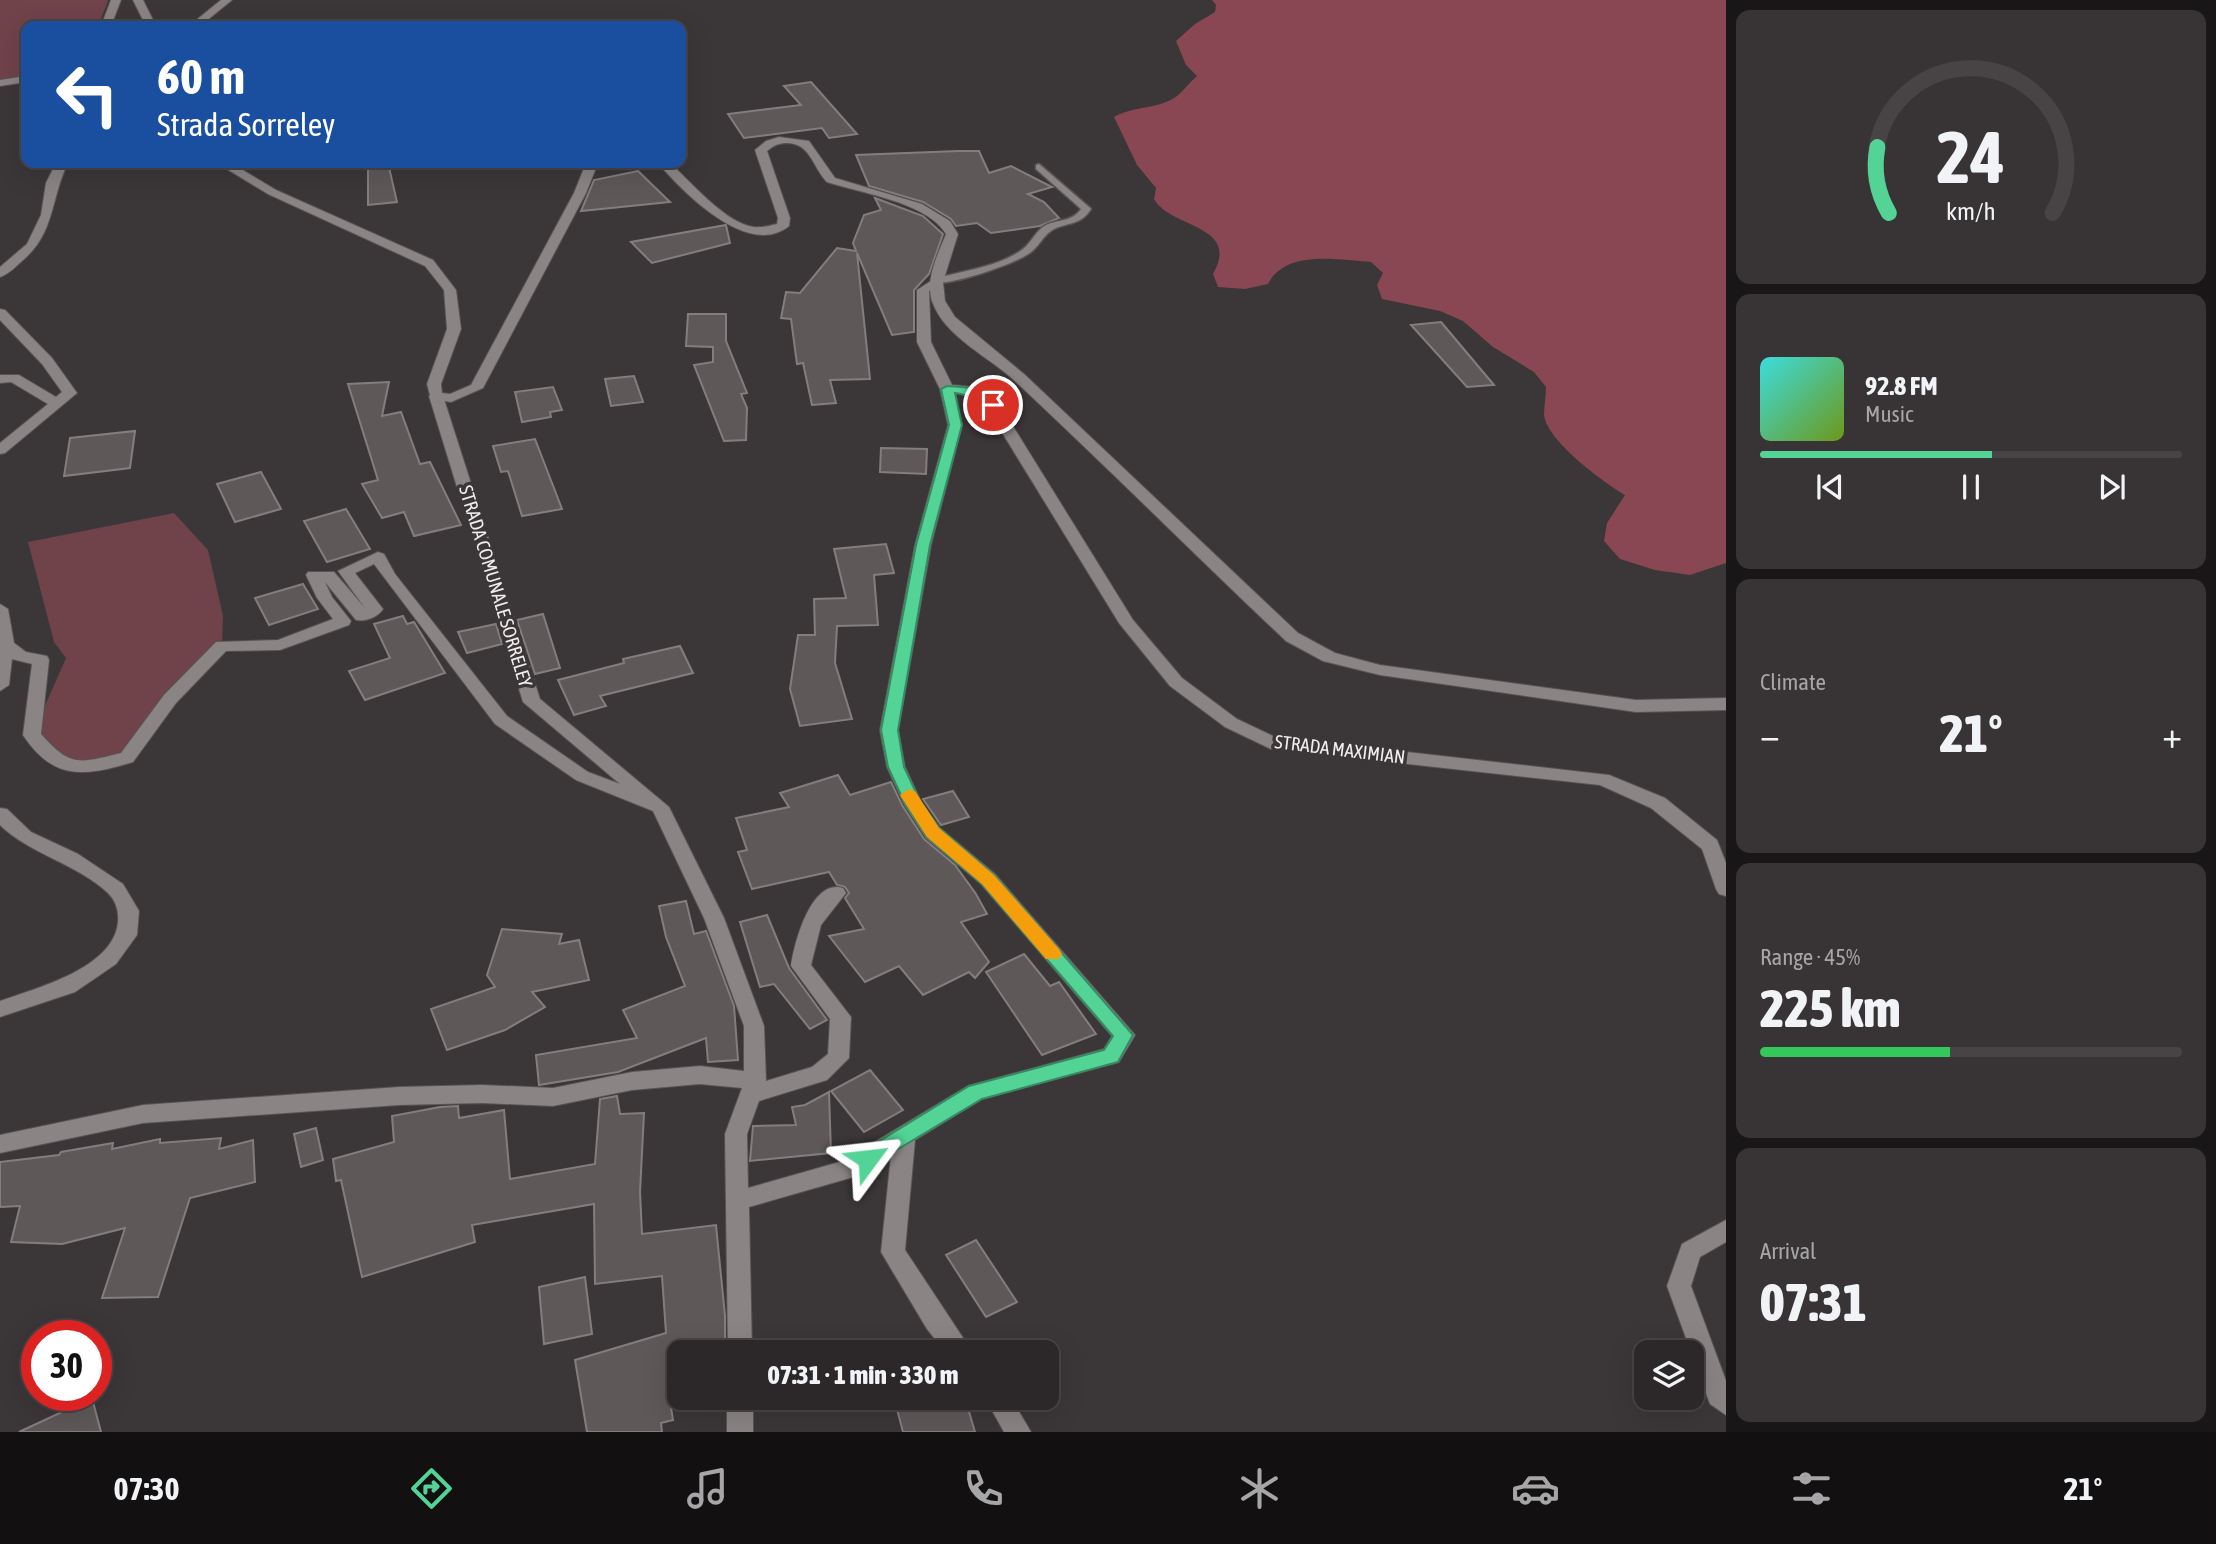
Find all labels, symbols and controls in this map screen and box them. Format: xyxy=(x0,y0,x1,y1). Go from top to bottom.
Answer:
text: 60 m xyxy=(157,48,245,104)
icon: left xyxy=(42,49,133,140)
text: Strada Sorreley xyxy=(157,106,335,143)
text: 24 xyxy=(1937,116,2005,199)
text: km/h xyxy=(1946,197,1996,225)
text: 92.8 FM xyxy=(1865,371,1938,401)
pin xyxy=(963,375,1023,435)
icon: arrive xyxy=(974,386,1012,424)
text: Music xyxy=(1865,401,1913,427)
icon: previous xyxy=(1811,468,1849,506)
icon: pause xyxy=(1952,468,1990,506)
icon: next xyxy=(2093,468,2131,506)
street label: STRADA COMUNALE SORRELEY xyxy=(455,483,537,690)
text: Climate xyxy=(1760,669,1826,695)
text: 21° xyxy=(1939,703,2003,763)
text: − xyxy=(1760,713,1780,756)
text: + xyxy=(2162,713,2182,756)
street label: STRADA MAXIMIAN xyxy=(1274,730,1406,768)
text: Range · 45% xyxy=(1760,944,1860,970)
text: 225 km xyxy=(1760,978,1901,1038)
position arrow xyxy=(831,1122,905,1196)
text: Arrival xyxy=(1760,1238,1816,1264)
text: 07:31 xyxy=(1760,1272,1867,1332)
speed limit sign: 30 xyxy=(21,1320,112,1411)
map controls xyxy=(1634,1340,1704,1410)
button: layers xyxy=(1634,1340,1704,1410)
text: 07:31 · 1 min · 330 m xyxy=(768,1360,958,1390)
icon: directions xyxy=(407,1464,456,1513)
icon: music xyxy=(683,1464,732,1513)
icon: phone xyxy=(959,1464,1008,1513)
icon: climate xyxy=(1235,1464,1284,1513)
icon: car xyxy=(1511,1464,1560,1513)
icon: filters xyxy=(1787,1464,1836,1513)
text: 07:30 xyxy=(114,1470,179,1507)
text: 21° xyxy=(2063,1470,2102,1507)

